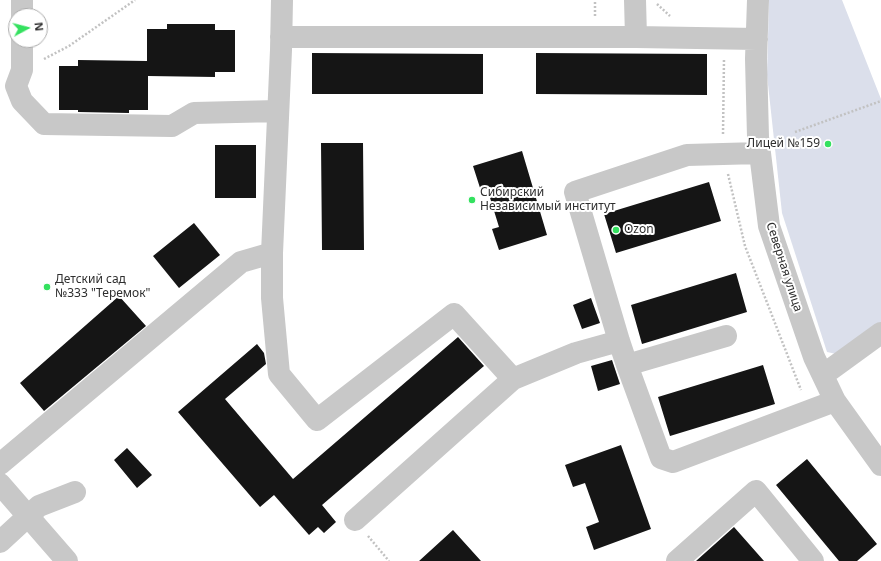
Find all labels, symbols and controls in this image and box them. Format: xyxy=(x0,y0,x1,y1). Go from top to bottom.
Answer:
north arrow xyxy=(8,8,48,48)
text: N xyxy=(31,21,47,32)
place label: Лицей №159 xyxy=(747,137,820,151)
marker: Лицей №159 xyxy=(823,139,833,149)
place label: Сибирский Независимый институт xyxy=(480,186,616,214)
marker: Сибирский Независимый институт xyxy=(467,195,477,205)
street label: Северная улица xyxy=(763,221,805,313)
place label: Ozon xyxy=(624,223,654,237)
marker: Ozon xyxy=(611,225,621,235)
place label: Детский сад №333 "Теремок" xyxy=(55,273,150,301)
marker: Детский сад №333 "Теремок" xyxy=(42,282,52,292)

